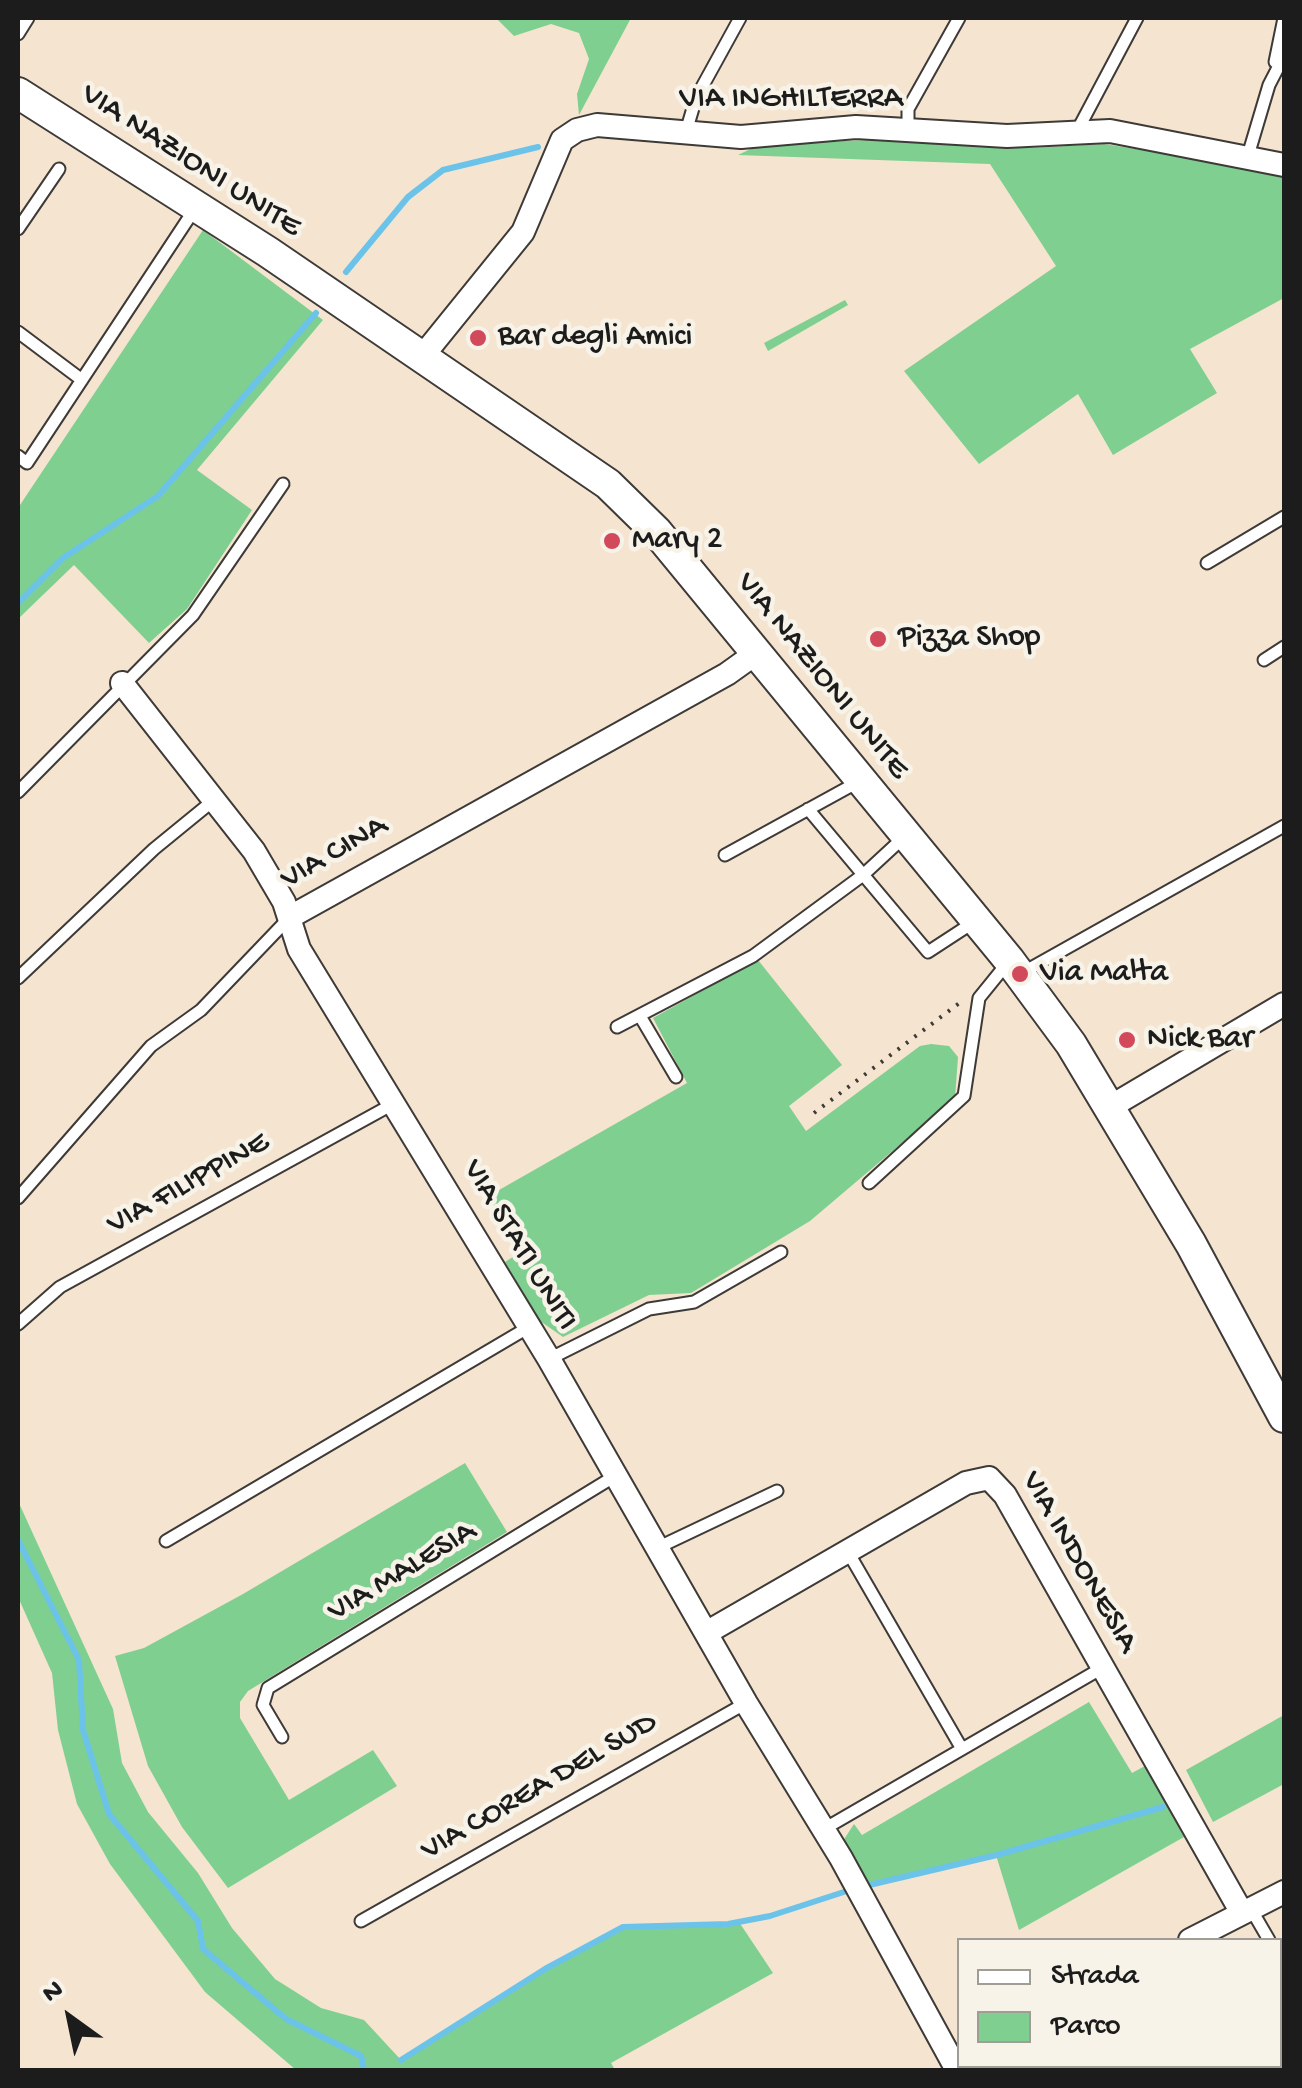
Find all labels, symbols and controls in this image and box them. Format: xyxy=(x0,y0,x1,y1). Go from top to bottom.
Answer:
street label: VIA NAZIONI UNITE xyxy=(73,77,307,247)
street label: VIA INGHILTERRA xyxy=(679,81,903,119)
place label: Bar degli Amici xyxy=(498,319,692,357)
marker: Bar degli Amici xyxy=(467,327,489,349)
place label: Mary 2 xyxy=(632,522,722,560)
marker: Mary 2 xyxy=(601,530,623,552)
street label: VIA NAZIONI UNITE xyxy=(726,566,916,788)
place label: Pizza Shop xyxy=(898,620,1041,658)
marker: Pizza Shop xyxy=(867,628,889,650)
street label: VIA CINA xyxy=(275,808,395,900)
place label: Via Malta xyxy=(1040,955,1168,993)
marker: Via Malta xyxy=(1009,963,1031,985)
place label: Nick Bar xyxy=(1147,1021,1253,1059)
marker: Nick Bar xyxy=(1116,1029,1138,1051)
street label: VIA FILIPPINE xyxy=(101,1125,277,1245)
street label: VIA STATI UNITI xyxy=(452,1154,584,1338)
street label: VIA INDONESIA xyxy=(1011,1466,1145,1660)
street label: VIA MALESIA xyxy=(322,1514,484,1632)
street label: VIA COREA DEL SUD xyxy=(415,1705,665,1871)
legend xyxy=(957,1938,1282,2068)
text: Strada xyxy=(1051,1960,1139,1995)
north arrow xyxy=(20,1968,120,2068)
text: N xyxy=(37,1974,70,2011)
text: Parco xyxy=(1051,2010,1121,2045)

